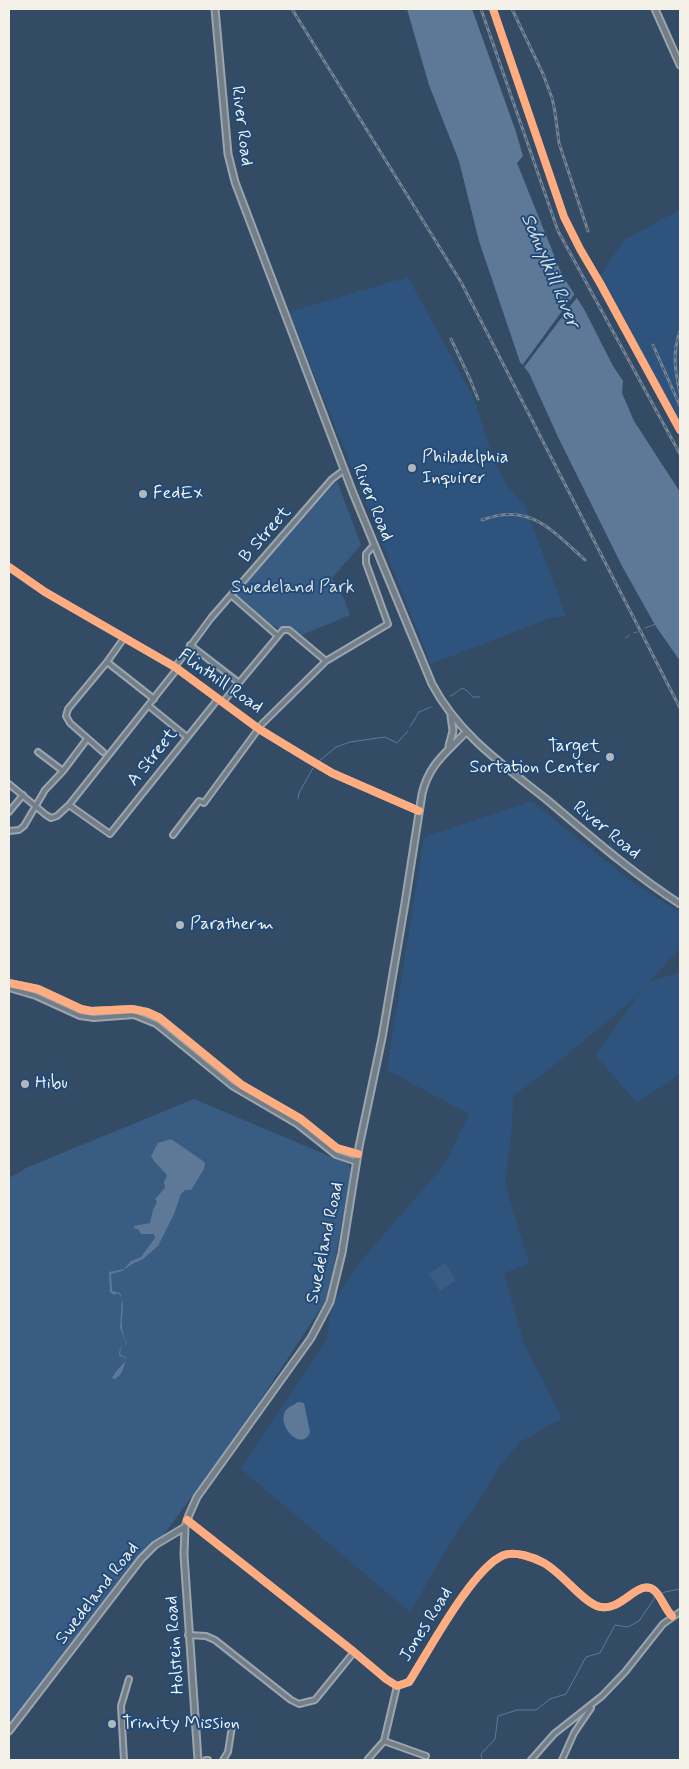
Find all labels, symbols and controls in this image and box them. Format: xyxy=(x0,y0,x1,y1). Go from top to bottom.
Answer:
street label: River Road xyxy=(225,85,257,167)
water label: Schuylkill River xyxy=(515,211,583,331)
place label: Philadelphia Inquirer xyxy=(422,447,509,489)
street label: River Road xyxy=(347,462,397,544)
marker: Philadelphia Inquirer xyxy=(406,462,418,474)
place label: FedEx xyxy=(153,483,203,505)
marker: FedEx xyxy=(137,488,149,500)
street label: B Street xyxy=(236,502,296,568)
park label: Swedeland Park xyxy=(231,577,355,599)
street label: Flinthill Road xyxy=(174,645,266,719)
street label: A Street xyxy=(123,725,183,791)
place label: Target Sortation Center xyxy=(470,736,600,779)
marker: Target Sortation Center xyxy=(604,751,616,763)
street label: River Road xyxy=(568,797,644,865)
place label: Paratherm xyxy=(190,914,274,936)
marker: Paratherm xyxy=(174,919,186,931)
place label: Hibu xyxy=(35,1073,68,1095)
marker: Hibu xyxy=(19,1078,31,1090)
street label: Swedeland Road xyxy=(303,1180,349,1306)
street label: Swedeland Road xyxy=(51,1539,145,1649)
street label: Jones Road xyxy=(396,1584,458,1666)
street label: Holstein Road xyxy=(162,1595,190,1695)
place label: Trinity Mission xyxy=(122,1713,240,1735)
marker: Trinity Mission xyxy=(106,1718,118,1730)

